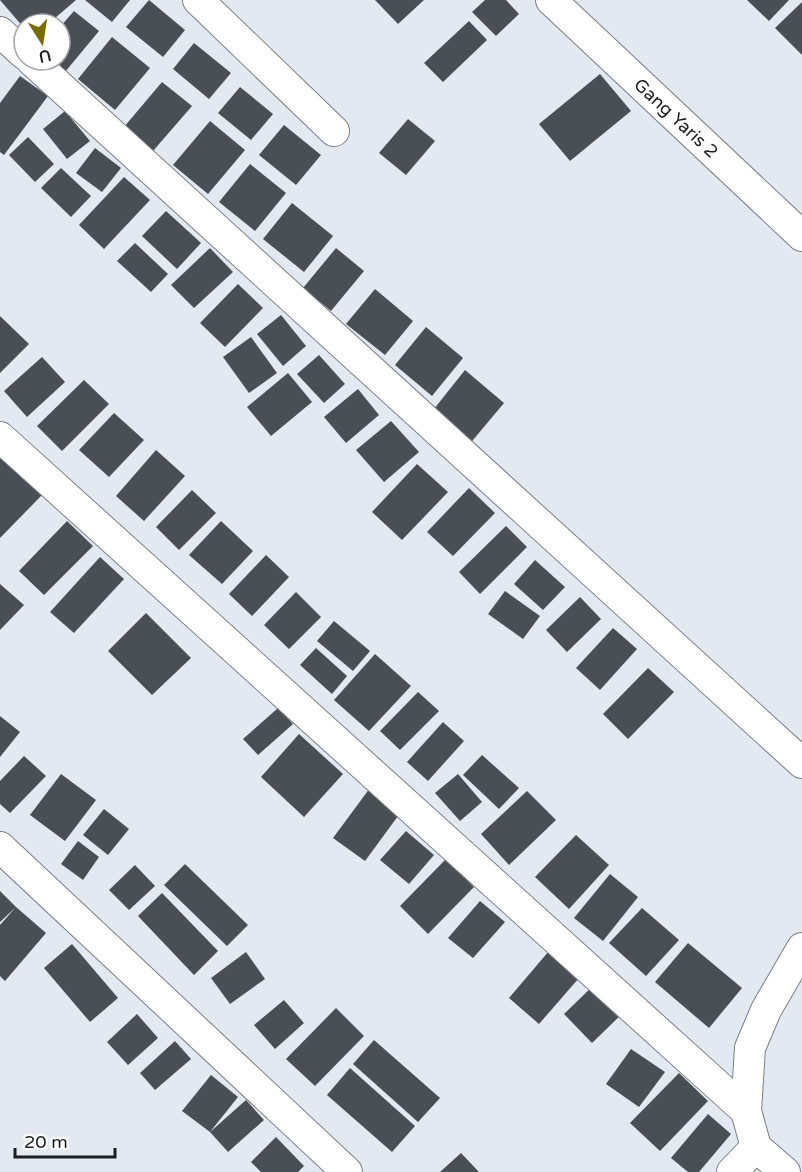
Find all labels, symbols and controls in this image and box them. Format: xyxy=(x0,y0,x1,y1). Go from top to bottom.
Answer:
north arrow xyxy=(12,12,72,72)
text: U xyxy=(37,45,53,67)
street label: Gang Yaris 2 xyxy=(629,74,723,162)
scale bar xyxy=(15,1121,116,1159)
text: 20 m xyxy=(24,1131,68,1153)

